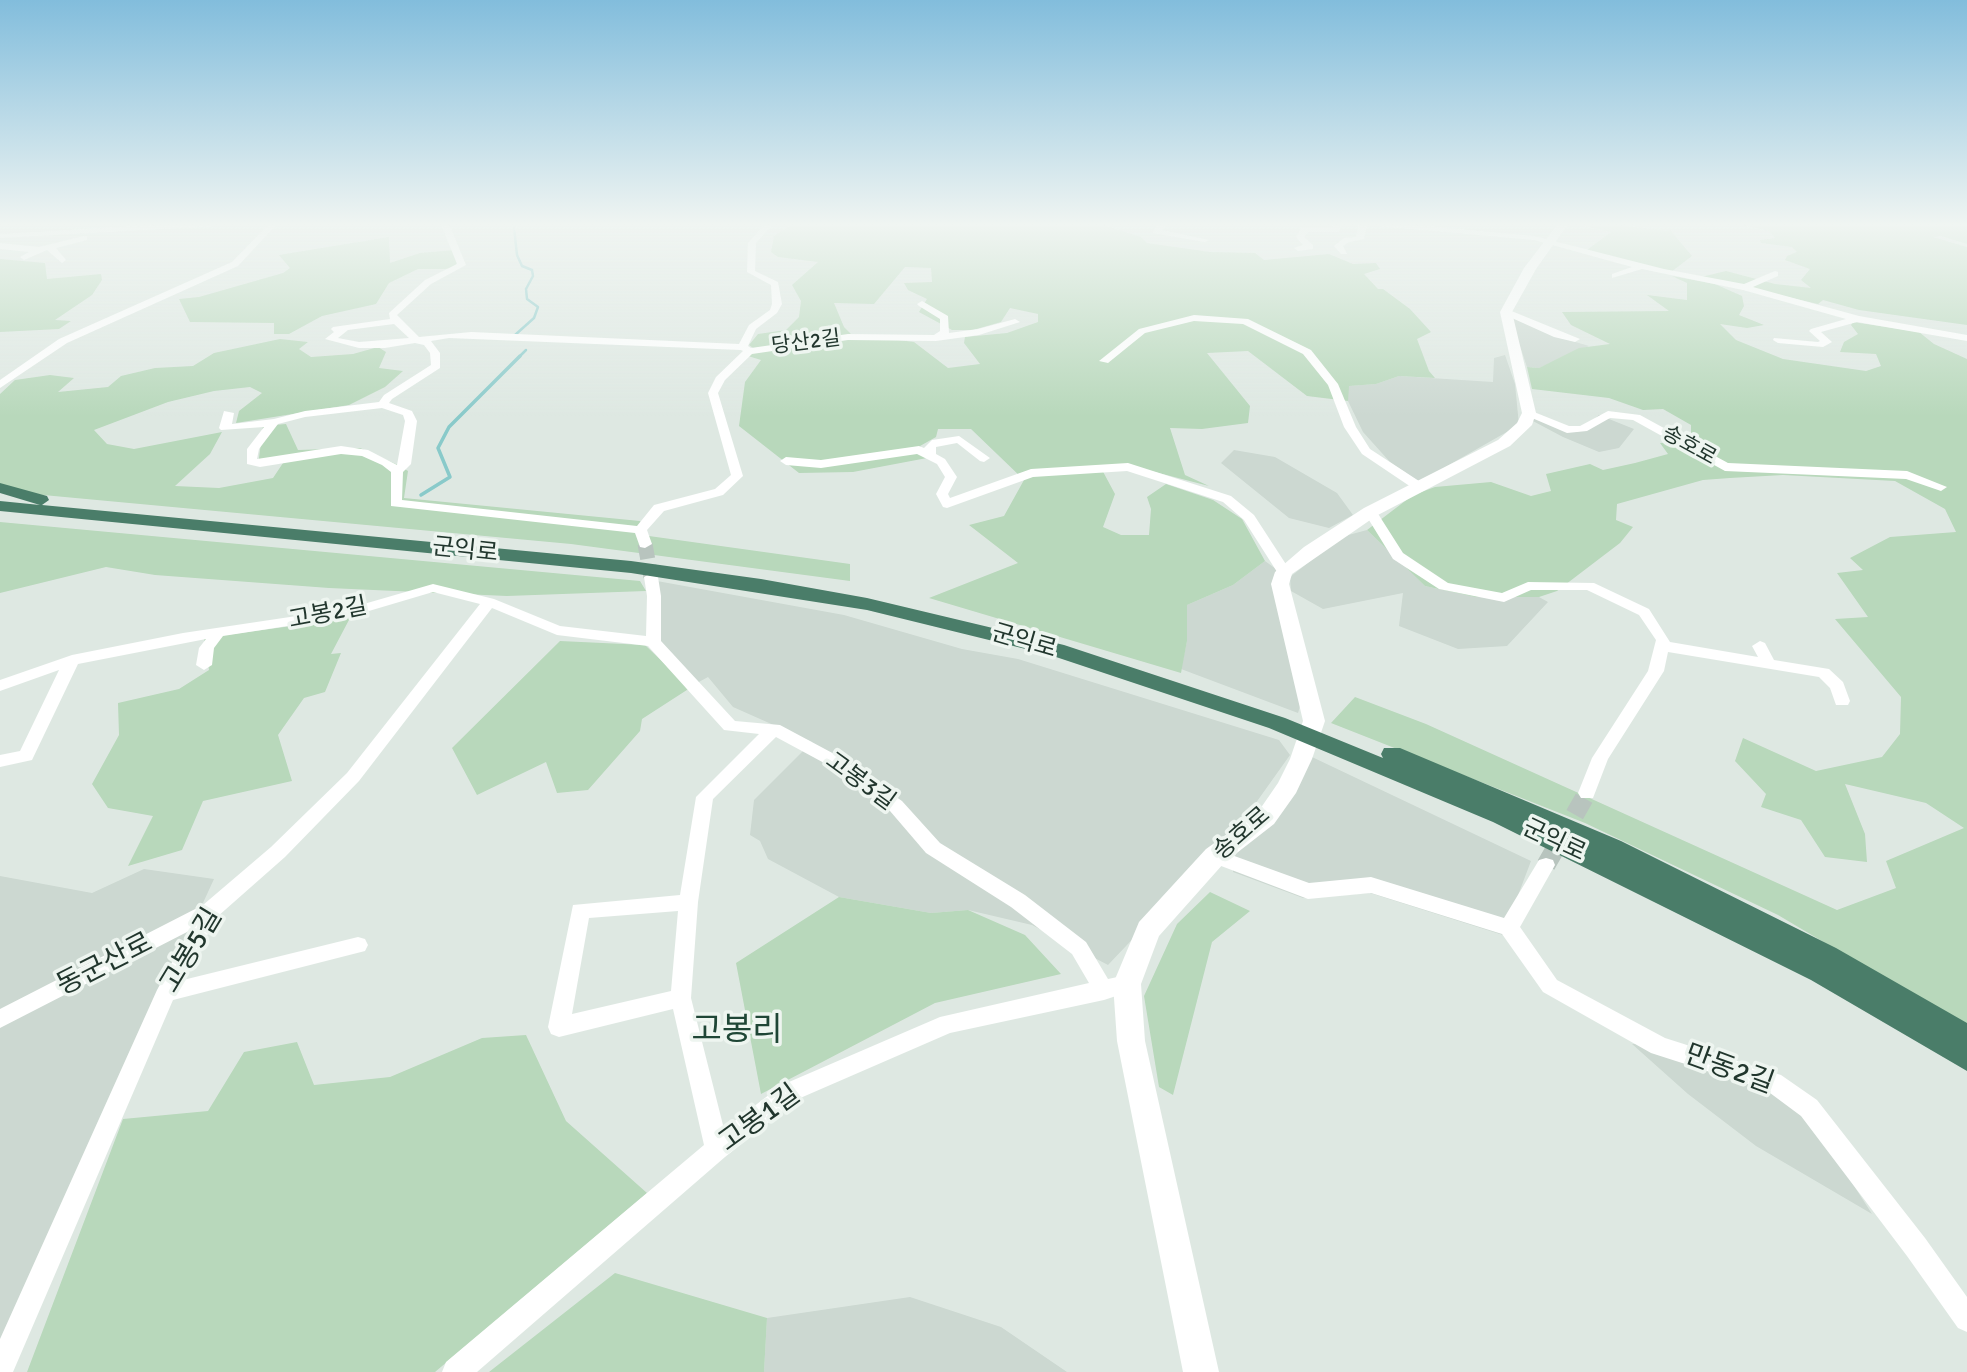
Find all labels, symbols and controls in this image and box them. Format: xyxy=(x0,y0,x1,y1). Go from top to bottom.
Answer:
street label: 당산2길 xyxy=(770,326,842,360)
street label: 송호로 xyxy=(1658,421,1720,471)
street label: 군익로 xyxy=(431,533,499,569)
street label: 고봉2길 xyxy=(286,592,370,636)
street label: 군익로 xyxy=(988,619,1060,665)
street label: 고봉3길 xyxy=(819,747,901,817)
street label: 송호로 xyxy=(1208,801,1276,867)
street label: 군익로 xyxy=(1518,814,1590,868)
street label: 고봉5길 xyxy=(154,903,230,999)
street label: 동군산로 xyxy=(51,927,159,1003)
district label: 고봉리 xyxy=(691,1011,783,1051)
street label: 만동2길 xyxy=(1680,1038,1778,1102)
street label: 고봉1길 xyxy=(713,1078,807,1160)

